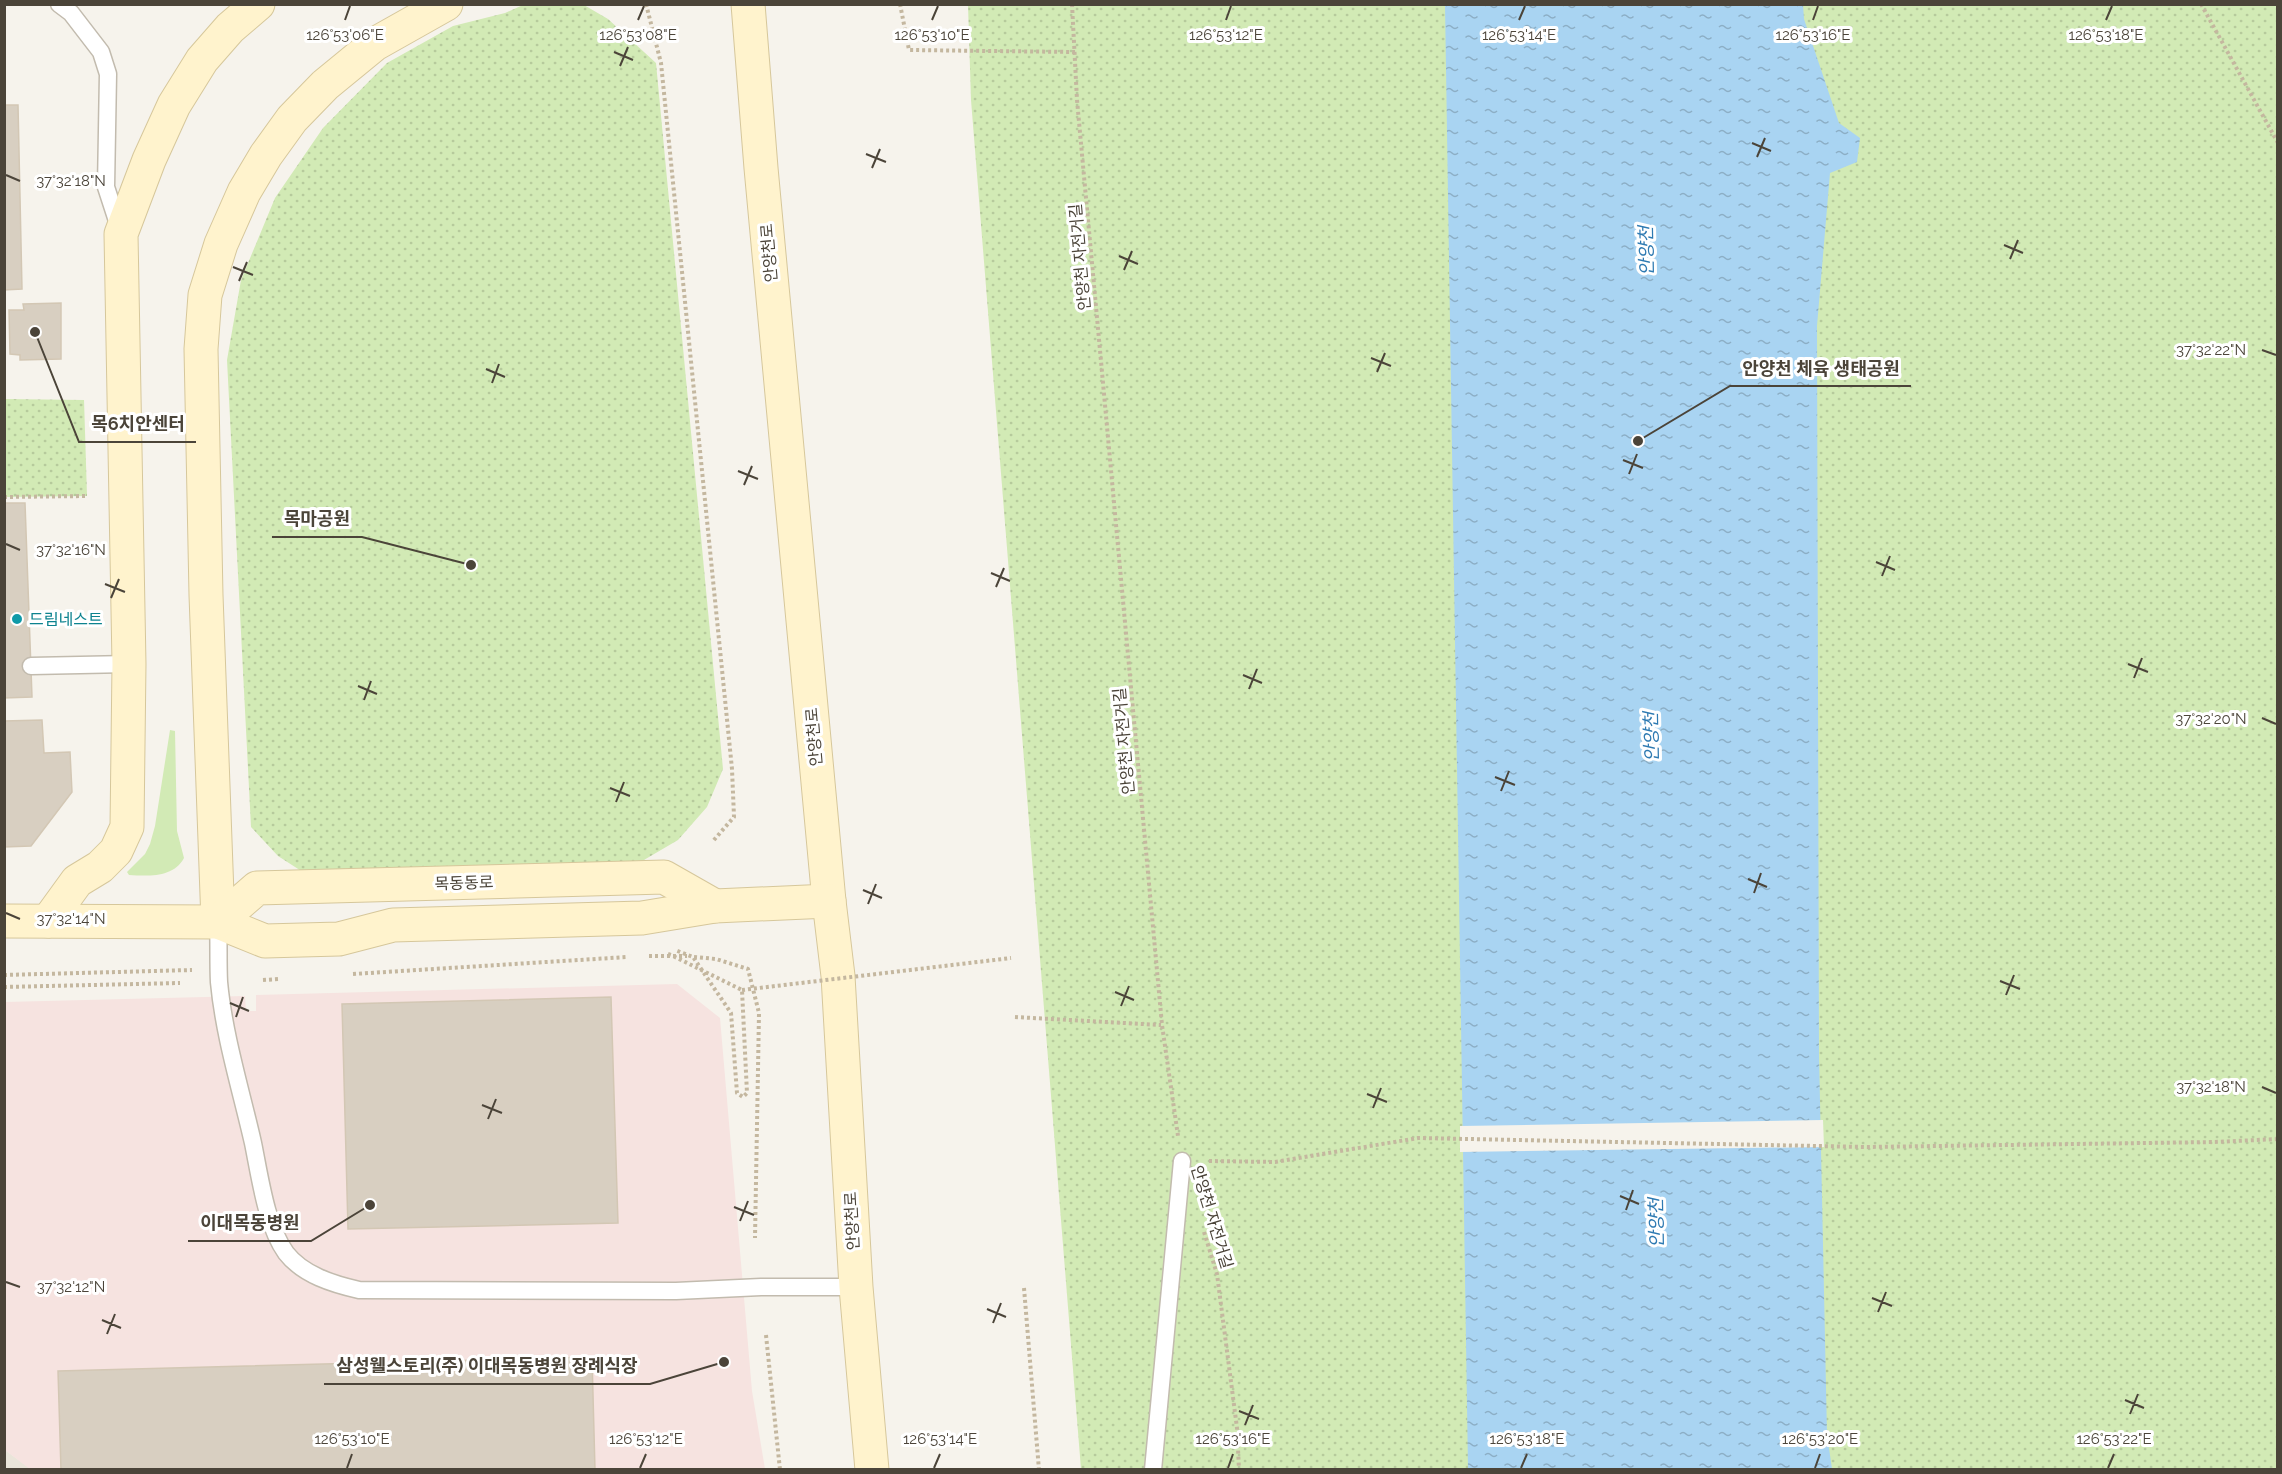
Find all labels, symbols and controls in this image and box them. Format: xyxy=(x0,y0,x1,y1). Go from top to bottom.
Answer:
text: 126°53'06"E xyxy=(306,26,384,44)
text: 126°53'08"E xyxy=(599,26,677,44)
text: 126°53'10"E xyxy=(894,26,970,44)
text: 126°53'12"E xyxy=(1189,26,1263,44)
text: 126°53'14"E xyxy=(1482,26,1556,44)
text: 126°53'16"E xyxy=(1775,26,1851,44)
text: 126°53'18"E xyxy=(2069,26,2143,44)
text: 37°32'18"N xyxy=(36,172,106,190)
street label: 안양천 자전거길 xyxy=(1066,203,1094,311)
street label: 안양천로 xyxy=(757,223,781,283)
water label: 안양천 xyxy=(1635,224,1657,276)
text: 37°32'22"N xyxy=(2176,341,2246,359)
callout: 안양천 체육 생태공원 xyxy=(1730,350,1911,386)
text: 안양천 체육 생태공원 xyxy=(1742,358,1900,379)
callout: 목6치안센터 xyxy=(79,406,196,442)
text: 목6치안센터 xyxy=(91,413,185,434)
callout: 목마공원 xyxy=(272,501,362,537)
text: 목마공원 xyxy=(284,508,350,529)
text: 37°32'16"N xyxy=(36,541,106,559)
place label: 드림네스트 xyxy=(29,610,103,629)
marker: 드림네스트 xyxy=(10,612,24,626)
street label: 안양천 자전거길 xyxy=(1110,687,1138,795)
street label: 안양천로 xyxy=(802,707,826,767)
water label: 안양천 xyxy=(1640,710,1662,762)
text: 37°32'20"N xyxy=(2175,710,2247,728)
street label: 목동동로 xyxy=(434,872,494,894)
text: 37°32'14"N xyxy=(37,910,105,928)
text: 37°32'18"N xyxy=(2176,1078,2246,1096)
street label: 안양천 자전거길 xyxy=(1187,1163,1237,1271)
street label: 안양천로 xyxy=(841,1191,863,1251)
water label: 안양천 xyxy=(1645,1196,1667,1248)
callout: 이대목동병원 xyxy=(188,1205,311,1241)
text: 이대목동병원 xyxy=(200,1212,300,1233)
text: 37°32'12"N xyxy=(37,1278,105,1296)
callout: 삼성웰스토리(주) 이대목동병원 장례식장 xyxy=(324,1348,650,1384)
text: 삼성웰스토리(주) 이대목동병원 장례식장 xyxy=(336,1355,638,1376)
text: 126°53'10"E xyxy=(314,1430,390,1448)
text: 126°53'12"E xyxy=(609,1430,683,1448)
text: 126°53'14"E xyxy=(903,1430,977,1448)
text: 126°53'16"E xyxy=(1195,1430,1271,1448)
text: 126°53'18"E xyxy=(1490,1430,1564,1448)
text: 126°53'20"E xyxy=(1782,1430,1858,1448)
text: 126°53'22"E xyxy=(2076,1430,2152,1448)

